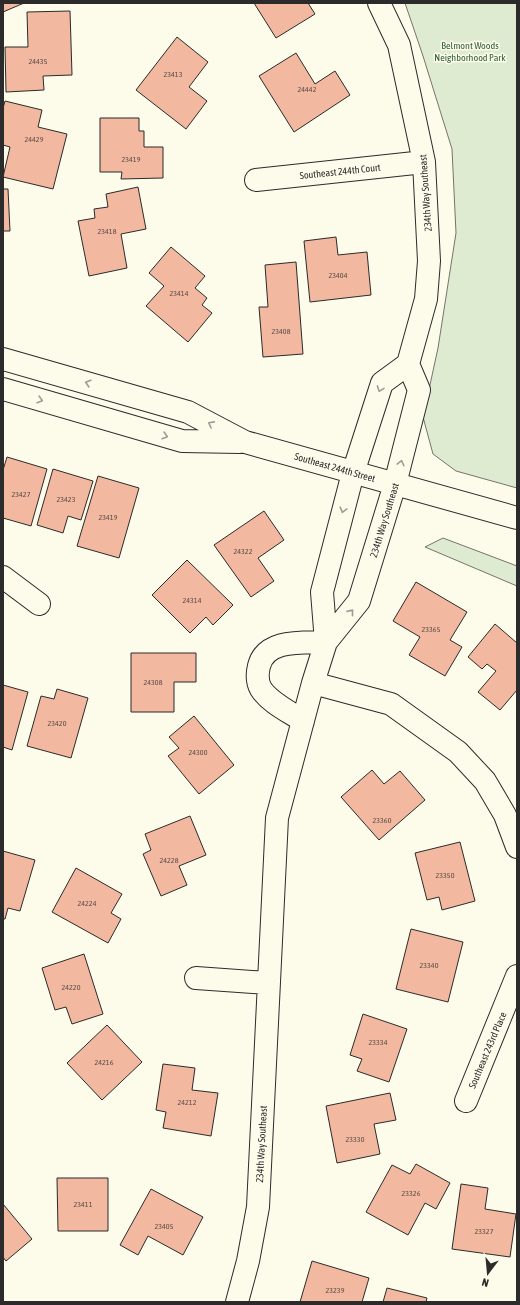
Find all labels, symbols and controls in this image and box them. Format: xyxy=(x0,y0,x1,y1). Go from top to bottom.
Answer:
park label: Belmont Woods Neighborhood Park xyxy=(434,40,506,63)
house number: 24435 xyxy=(29,57,48,66)
house number: 23413 xyxy=(164,70,183,79)
house number: 24442 xyxy=(298,85,317,94)
house number: 24429 xyxy=(25,135,44,144)
street label: 234th Way Southeast xyxy=(417,154,434,232)
house number: 23419 xyxy=(122,155,141,164)
street label: Southeast 244th Court xyxy=(299,162,381,181)
house number: 23418 xyxy=(98,227,117,236)
house number: 23404 xyxy=(329,271,348,280)
house number: 23414 xyxy=(170,289,189,298)
house number: 23408 xyxy=(272,327,291,336)
one-way arrow xyxy=(85,379,92,388)
one-way arrow xyxy=(376,386,385,393)
one-way arrow xyxy=(37,395,44,404)
one-way arrow xyxy=(208,421,215,429)
one-way arrow xyxy=(162,431,169,440)
street label: Southeast 244th Street xyxy=(293,451,377,484)
one-way arrow xyxy=(396,460,404,466)
street label: 234th Way Southeast xyxy=(368,481,401,559)
house number: 23427 xyxy=(12,490,31,499)
house number: 23423 xyxy=(57,495,76,504)
one-way arrow xyxy=(339,507,348,514)
house number: 23419 xyxy=(99,513,118,522)
house number: 24322 xyxy=(234,547,253,556)
house number: 24314 xyxy=(183,596,202,605)
one-way arrow xyxy=(346,609,353,617)
house number: 23365 xyxy=(422,625,441,634)
house number: 24308 xyxy=(144,678,163,687)
house number: 23420 xyxy=(48,719,67,728)
house number: 24300 xyxy=(189,748,208,757)
house number: 23360 xyxy=(373,816,392,825)
house number: 24228 xyxy=(160,856,179,865)
house number: 23350 xyxy=(436,871,455,880)
house number: 24224 xyxy=(78,899,97,908)
house number: 23340 xyxy=(420,961,439,970)
house number: 24220 xyxy=(62,983,81,992)
street label: Southeast 243rd Place xyxy=(466,1010,509,1090)
house number: 23334 xyxy=(369,1038,388,1047)
house number: 24216 xyxy=(95,1058,114,1067)
house number: 24212 xyxy=(178,1098,197,1107)
street label: 234th Way Southeast xyxy=(254,1105,269,1183)
house number: 23330 xyxy=(346,1135,365,1144)
house number: 23326 xyxy=(402,1189,421,1198)
house number: 23411 xyxy=(74,1200,93,1209)
house number: 23405 xyxy=(155,1222,174,1231)
house number: 23327 xyxy=(475,1227,494,1236)
north arrow xyxy=(468,1253,508,1293)
text: N xyxy=(480,1276,490,1289)
house number: 23239 xyxy=(326,1286,345,1295)

